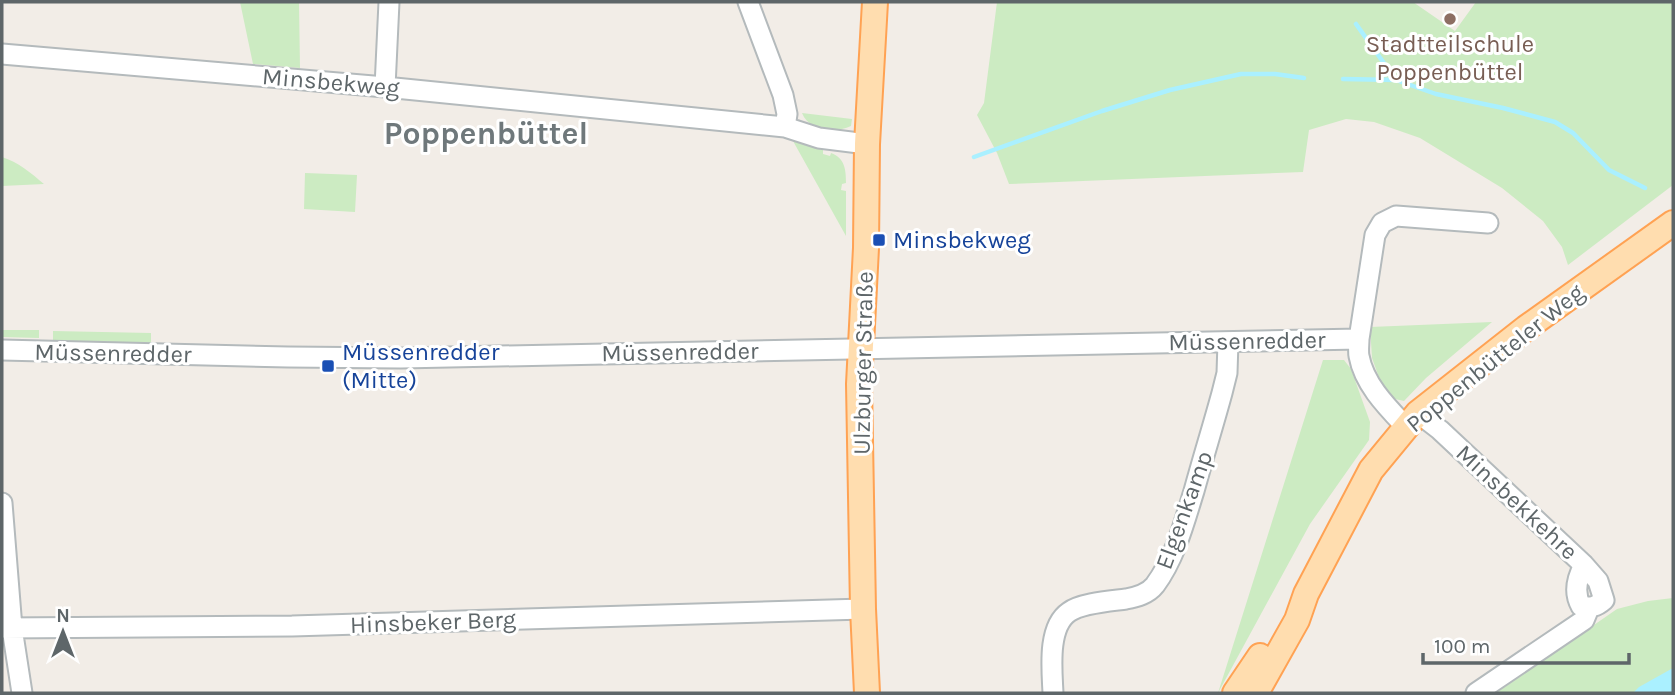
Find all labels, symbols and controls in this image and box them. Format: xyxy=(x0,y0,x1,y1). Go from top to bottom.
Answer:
marker: Stadtteilschule Poppenbüttel xyxy=(1442,11,1458,27)
place label: Stadtteilschule Poppenbüttel xyxy=(1366,30,1534,86)
street label: Minsbekweg xyxy=(261,62,401,102)
district label: Poppenbüttel xyxy=(384,115,588,152)
place label: Minsbekweg xyxy=(893,226,1031,254)
marker: Minsbekweg xyxy=(871,232,887,248)
street label: Ulzburger Straße xyxy=(847,271,879,455)
street label: Poppenbütteler Weg xyxy=(1401,277,1590,438)
street label: Müssenredder xyxy=(1168,326,1326,356)
street label: Müssenredder xyxy=(601,337,759,367)
street label: Müssenredder xyxy=(34,338,192,368)
place label: Müssenredder (Mitte) xyxy=(342,338,500,394)
marker: Müssenredder (Mitte) xyxy=(320,358,336,374)
street label: Minsbekkehre xyxy=(1450,439,1584,565)
street label: Elgenkamp xyxy=(1150,447,1218,573)
north arrow xyxy=(28,597,98,667)
text: N xyxy=(56,605,70,627)
street label: Hinsbeker Berg xyxy=(349,605,517,639)
scale bar xyxy=(1423,622,1630,666)
text: 100 m xyxy=(1434,634,1491,658)

